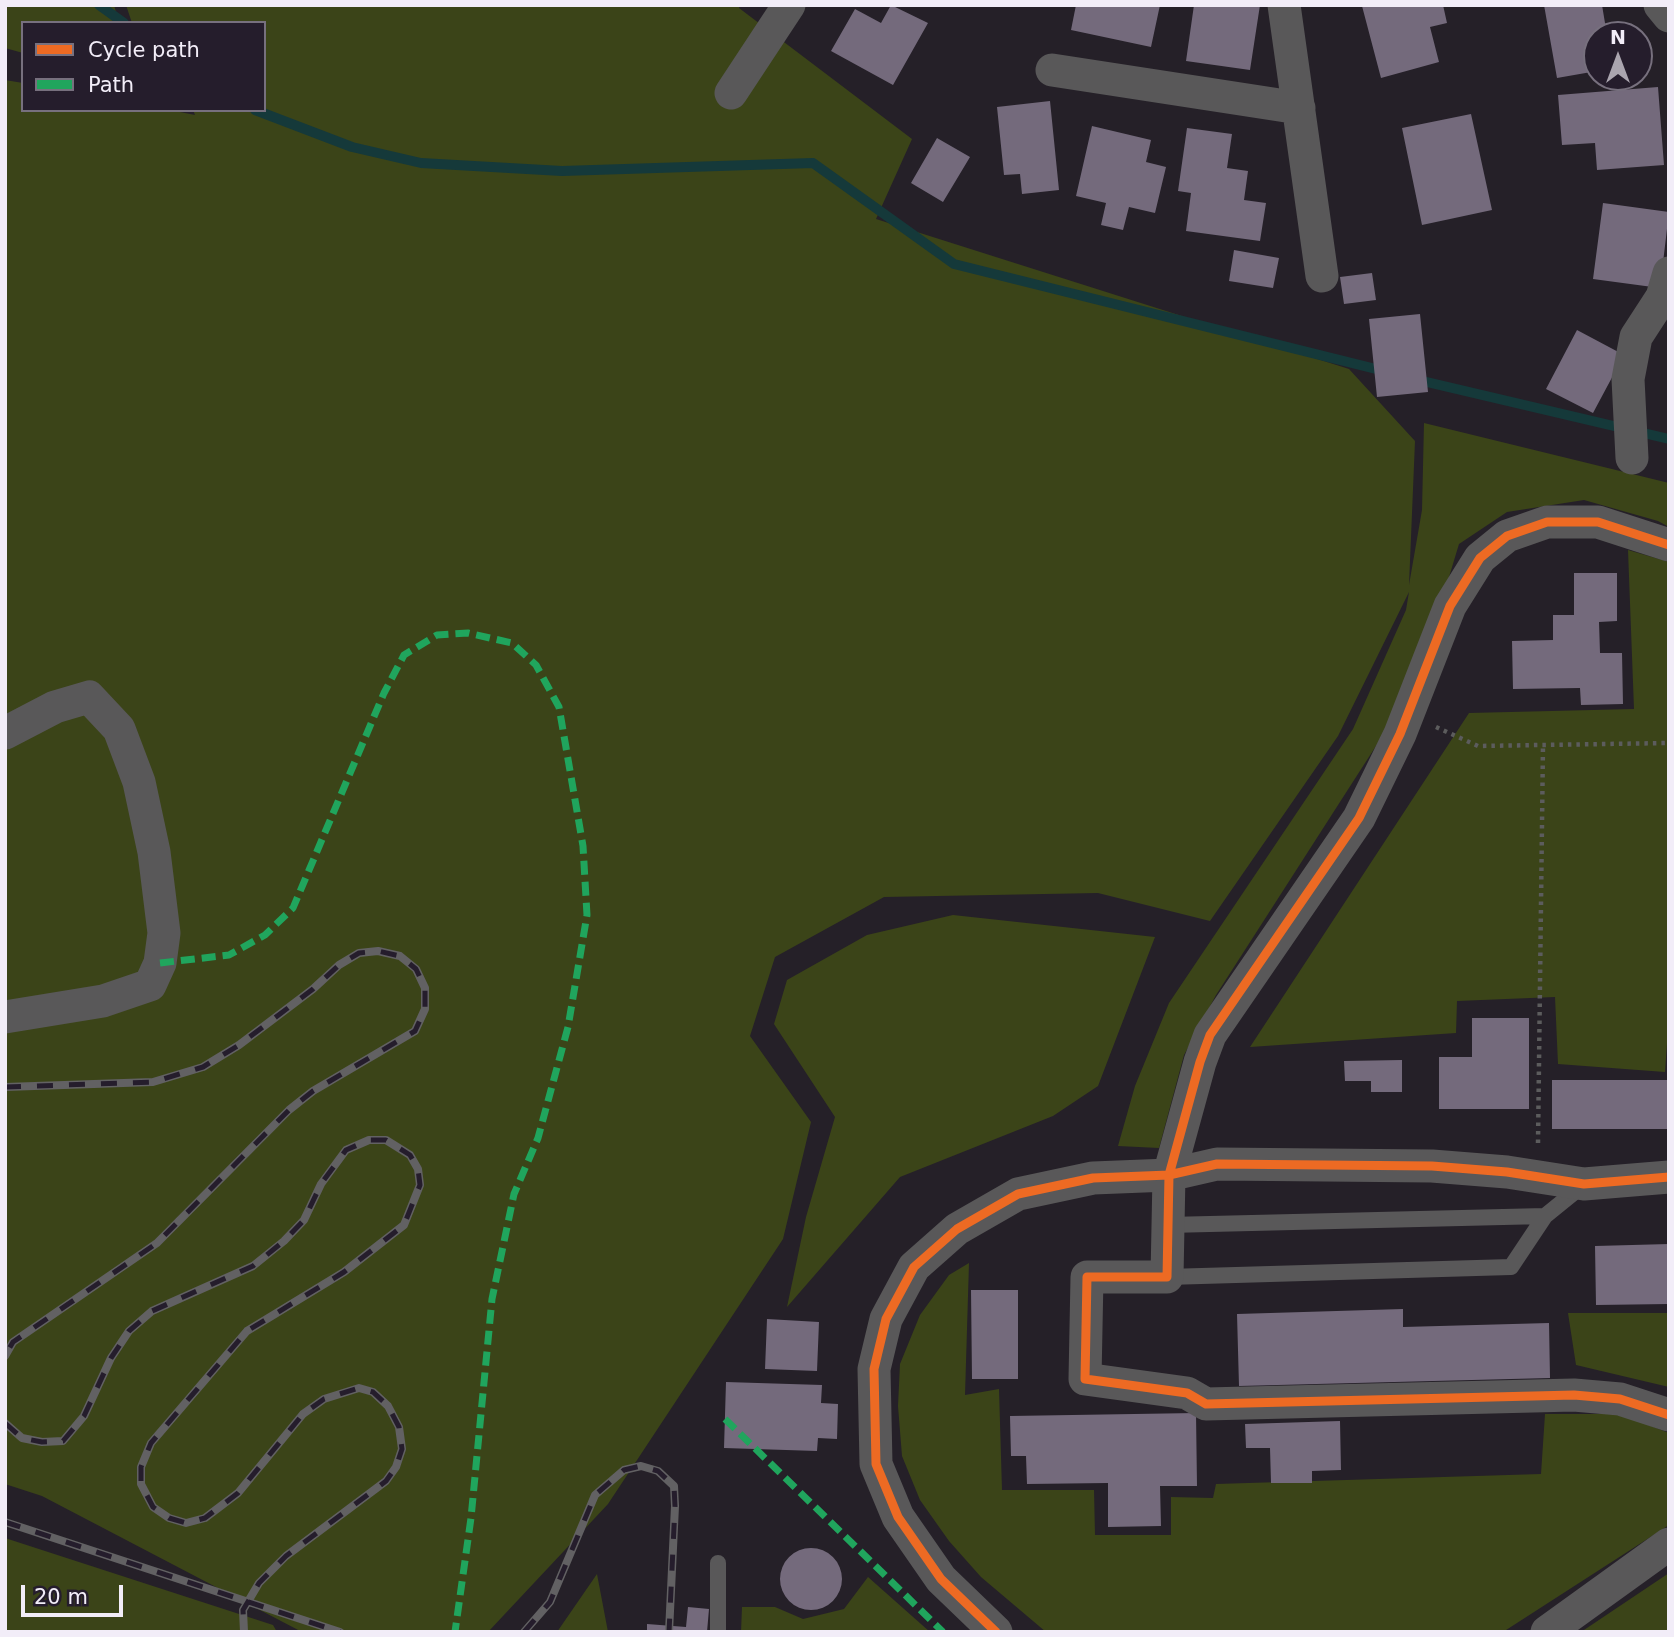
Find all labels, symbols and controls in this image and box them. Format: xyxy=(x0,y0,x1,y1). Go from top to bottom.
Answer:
legend xyxy=(21,21,266,112)
north arrow xyxy=(1583,21,1653,91)
text: N xyxy=(1610,26,1626,48)
text: Cycle path xyxy=(88,38,200,62)
text: Path xyxy=(88,73,134,97)
scale bar xyxy=(24,1570,126,1614)
text: 20 m xyxy=(34,1585,88,1609)

